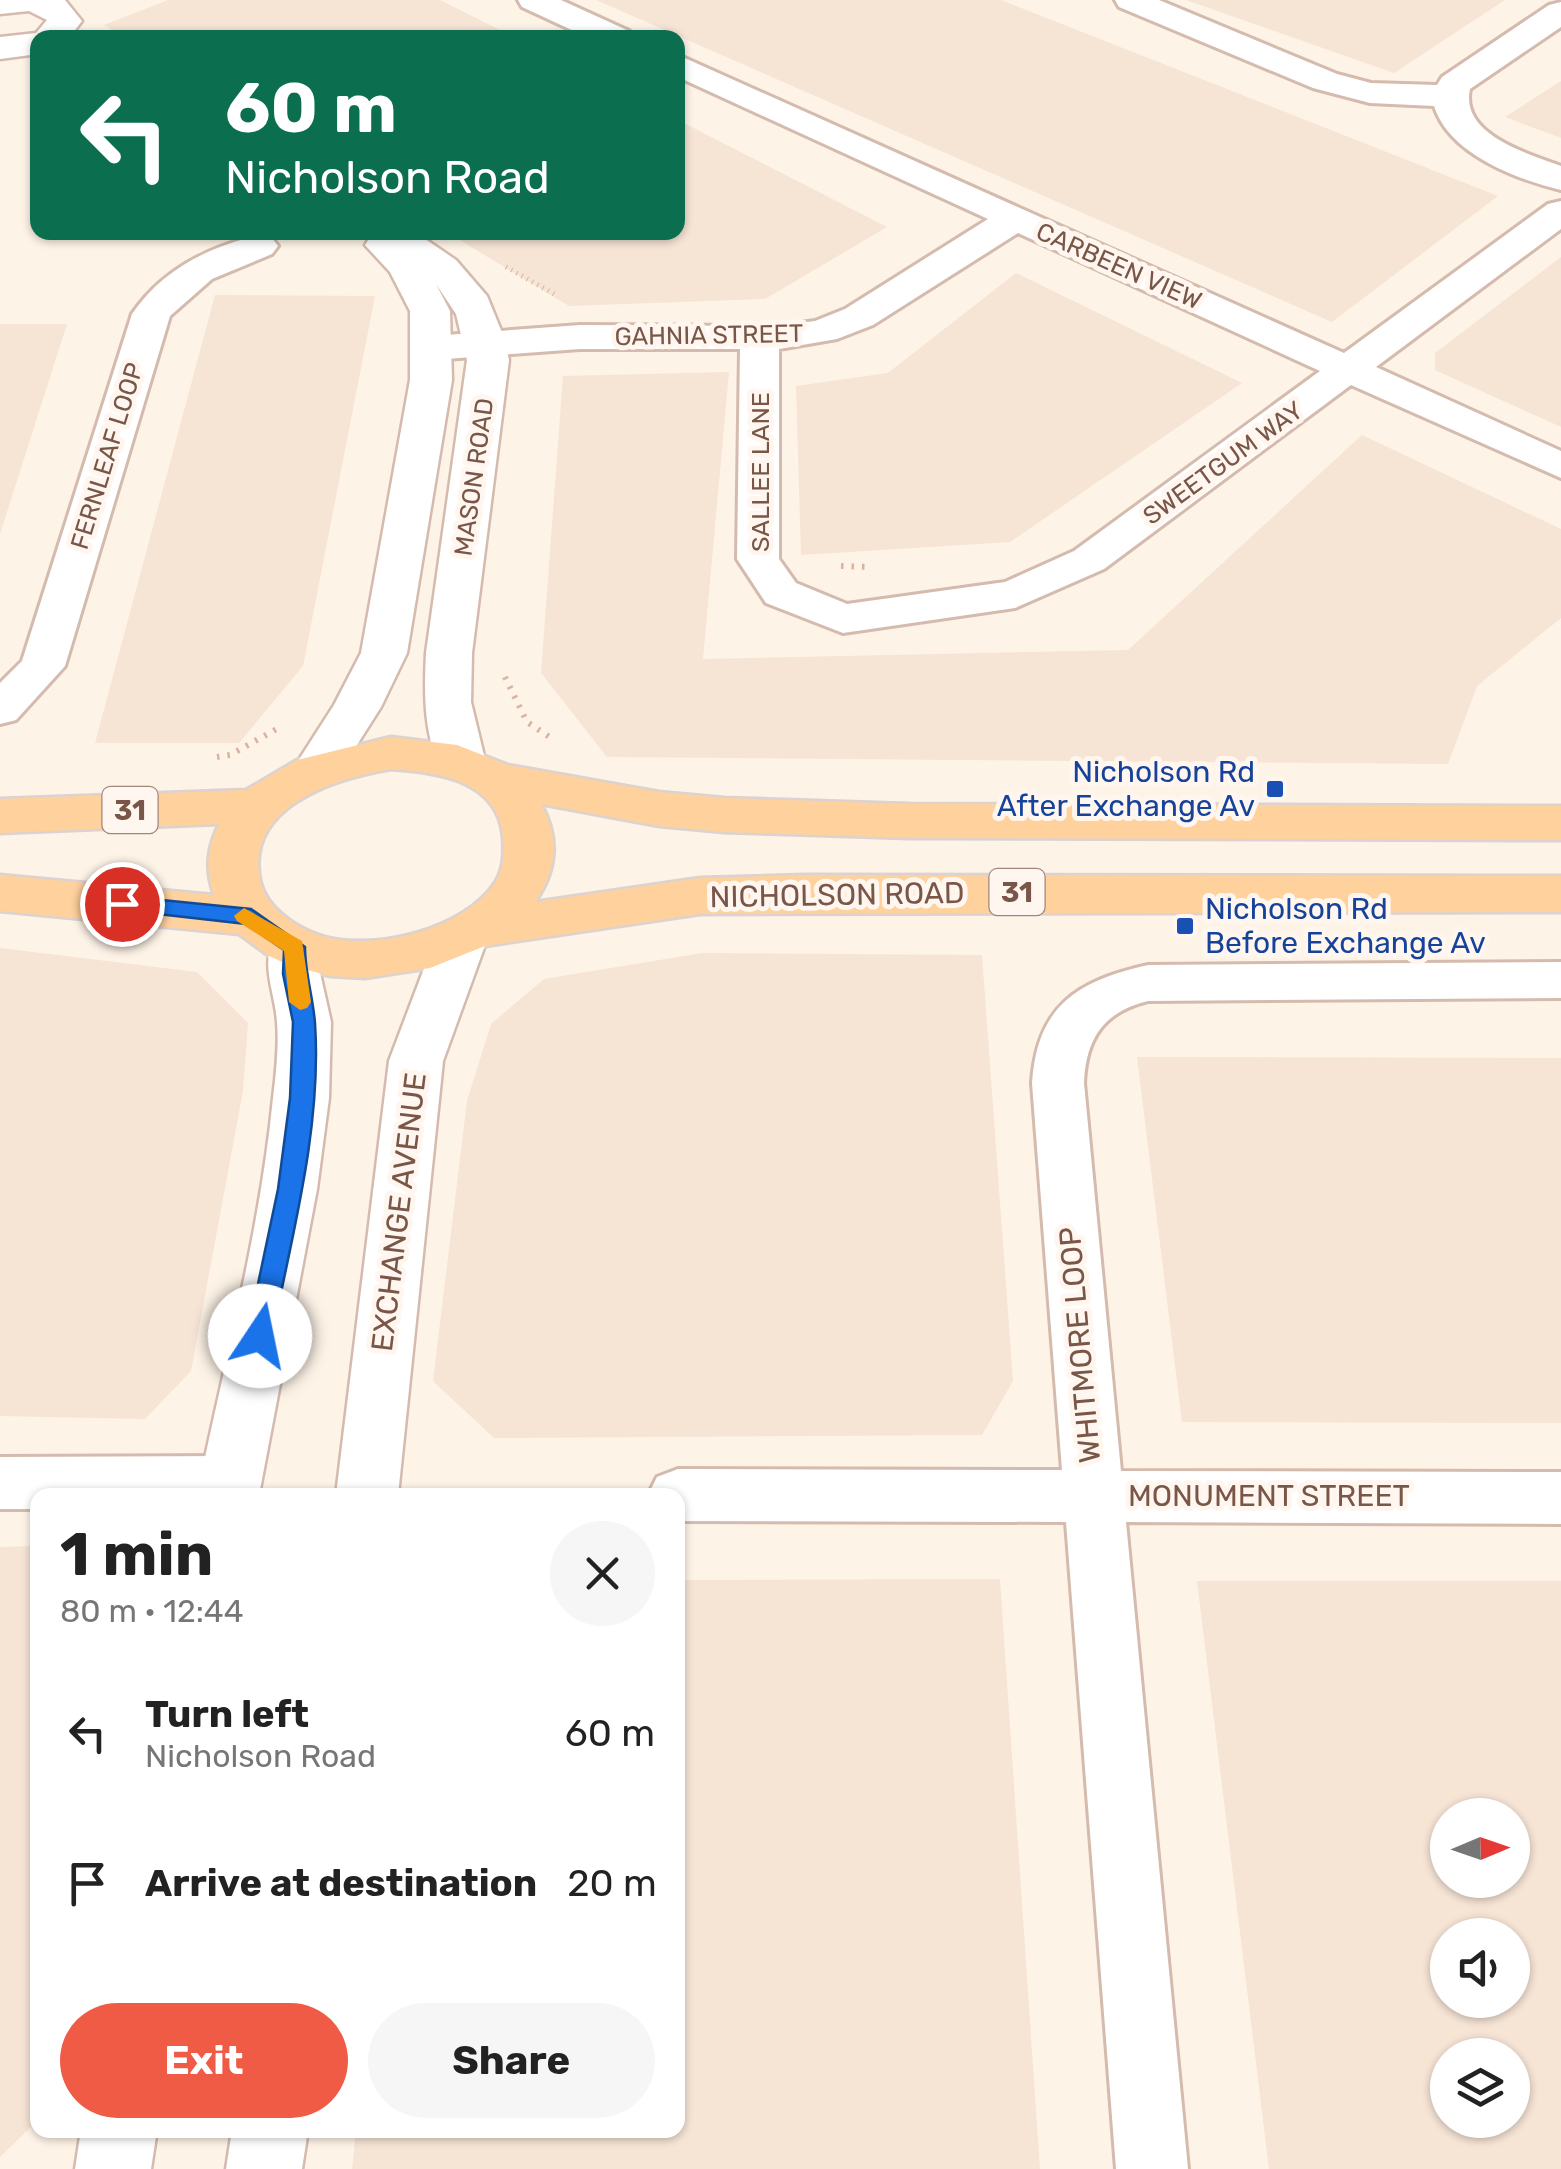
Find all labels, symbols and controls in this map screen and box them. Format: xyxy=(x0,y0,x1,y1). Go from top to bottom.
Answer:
text: 60 m xyxy=(225,67,397,150)
icon: left xyxy=(60,70,190,200)
text: Nicholson Road xyxy=(225,151,550,204)
street label: CARBEEN VIEW xyxy=(1032,217,1206,315)
street label: GAHNIA STREET xyxy=(614,319,804,351)
street label: FERNLEAF LOOP xyxy=(65,359,149,553)
street label: SALLEE LANE xyxy=(746,392,775,552)
street label: SWEETGUM WAY xyxy=(1137,395,1309,531)
street label: MASON ROAD xyxy=(449,396,499,558)
place label: Nicholson Rd After Exchange Av xyxy=(997,754,1255,824)
marker: Nicholson Rd After Exchange Av xyxy=(1264,778,1286,800)
road number: 31 xyxy=(102,787,158,833)
pin xyxy=(80,862,165,947)
road number: 31 xyxy=(990,869,1044,915)
street label: NICHOLSON ROAD xyxy=(709,875,965,915)
icon: arrive xyxy=(95,877,150,932)
place label: Nicholson Rd Before Exchange Av xyxy=(1205,891,1486,961)
marker: Nicholson Rd Before Exchange Av xyxy=(1174,915,1196,937)
street label: EXCHANGE AVENUE xyxy=(364,1071,434,1353)
street label: WHITMORE LOOP xyxy=(1052,1225,1108,1465)
position arrow xyxy=(208,1284,312,1388)
street label: MONUMENT STREET xyxy=(1128,1478,1410,1514)
text: 1 min xyxy=(60,1519,213,1590)
button: close xyxy=(550,1521,655,1626)
text: 80 m · 12:44 xyxy=(60,1592,244,1630)
text: Turn left xyxy=(145,1691,309,1737)
icon: left xyxy=(60,1706,115,1761)
text: 60 m xyxy=(565,1710,655,1756)
text: Nicholson Road xyxy=(145,1737,376,1775)
north arrow xyxy=(1430,1798,1530,1898)
map controls xyxy=(1430,1798,1530,2138)
icon: arrive xyxy=(60,1856,115,1911)
text: Arrive at destination xyxy=(145,1860,537,1906)
text: 20 m xyxy=(567,1860,657,1906)
button: sound xyxy=(1430,1918,1530,2018)
button: Exit xyxy=(60,2003,348,2118)
button: Share xyxy=(368,2003,655,2118)
button: layers xyxy=(1430,2038,1530,2138)

